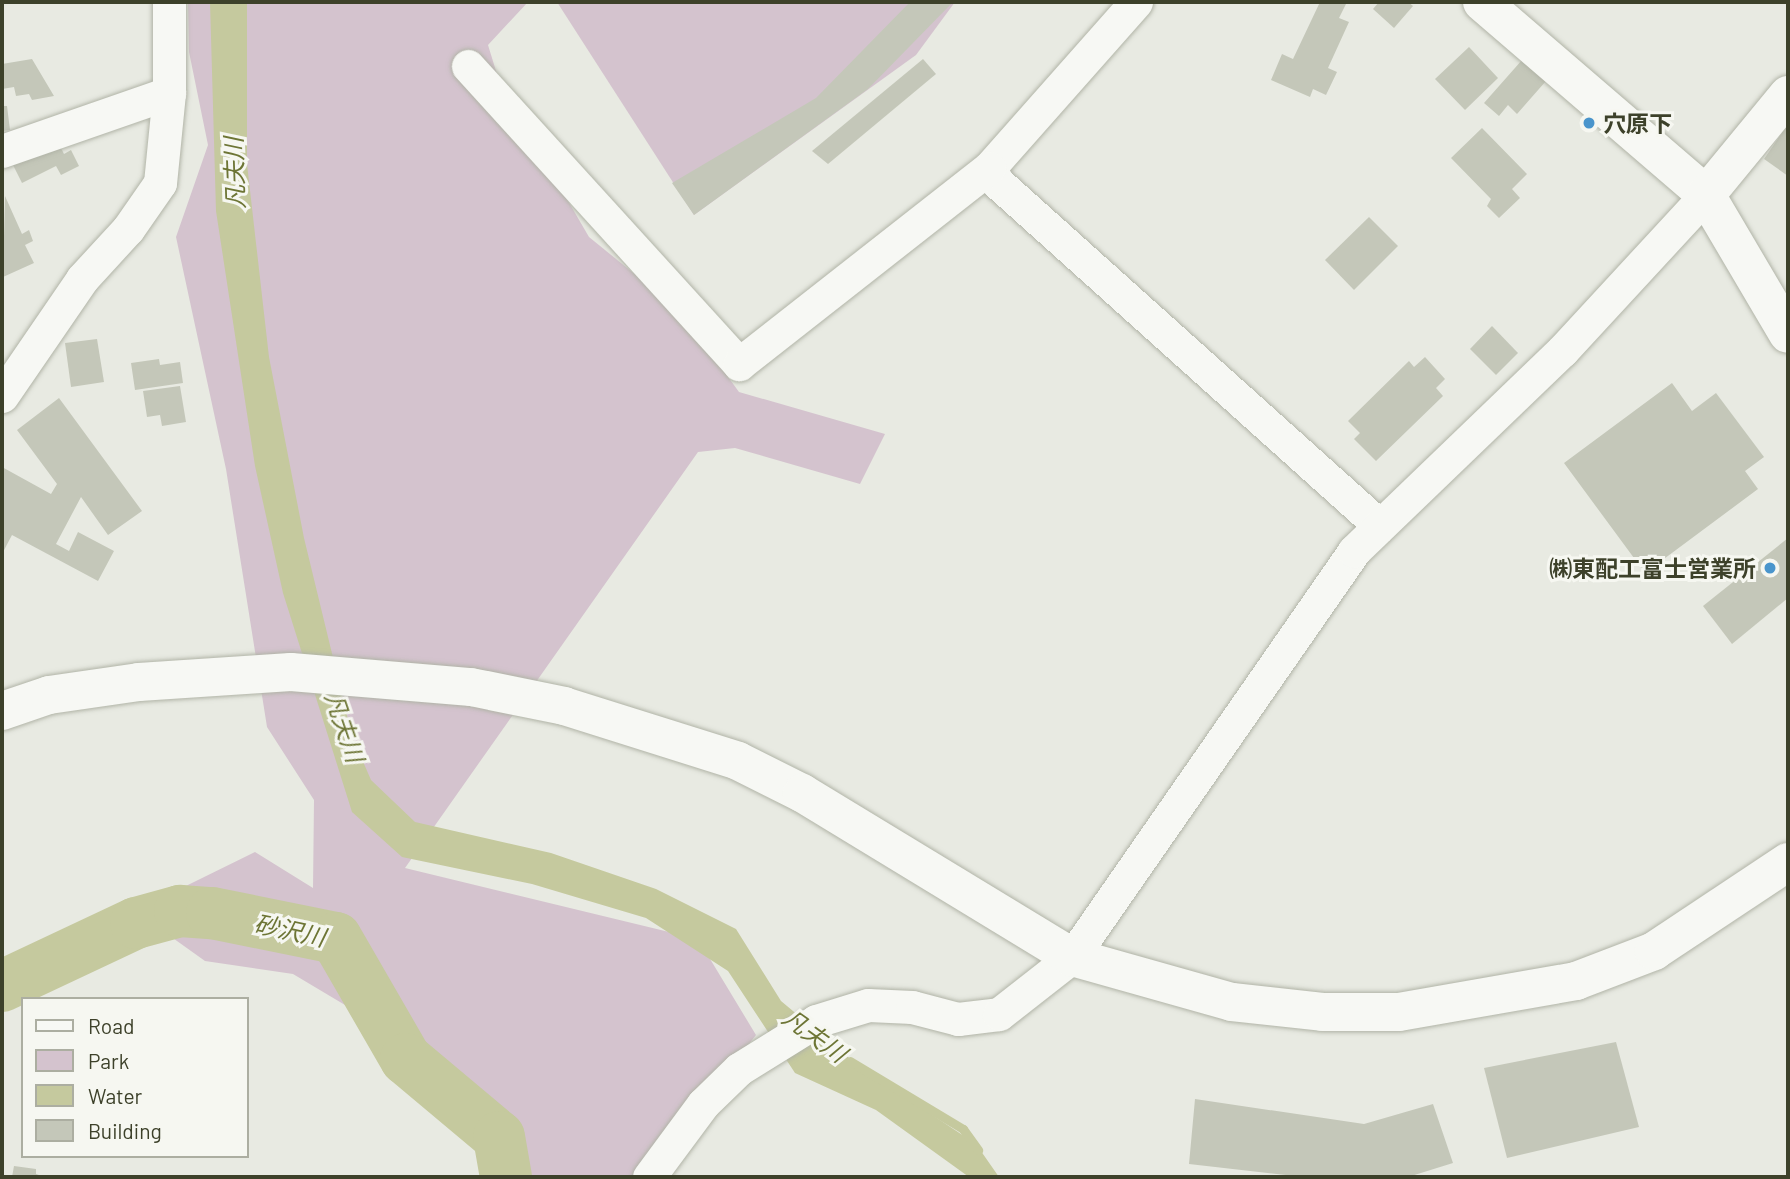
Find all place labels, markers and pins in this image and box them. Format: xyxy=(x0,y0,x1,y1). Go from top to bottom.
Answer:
place label: 穴原下 xyxy=(1603,109,1672,137)
marker: 穴原下 xyxy=(1581,115,1597,131)
place label: ㈱東配工富士営業所 xyxy=(1549,554,1756,582)
marker: ㈱東配工富士営業所 xyxy=(1762,560,1778,576)

